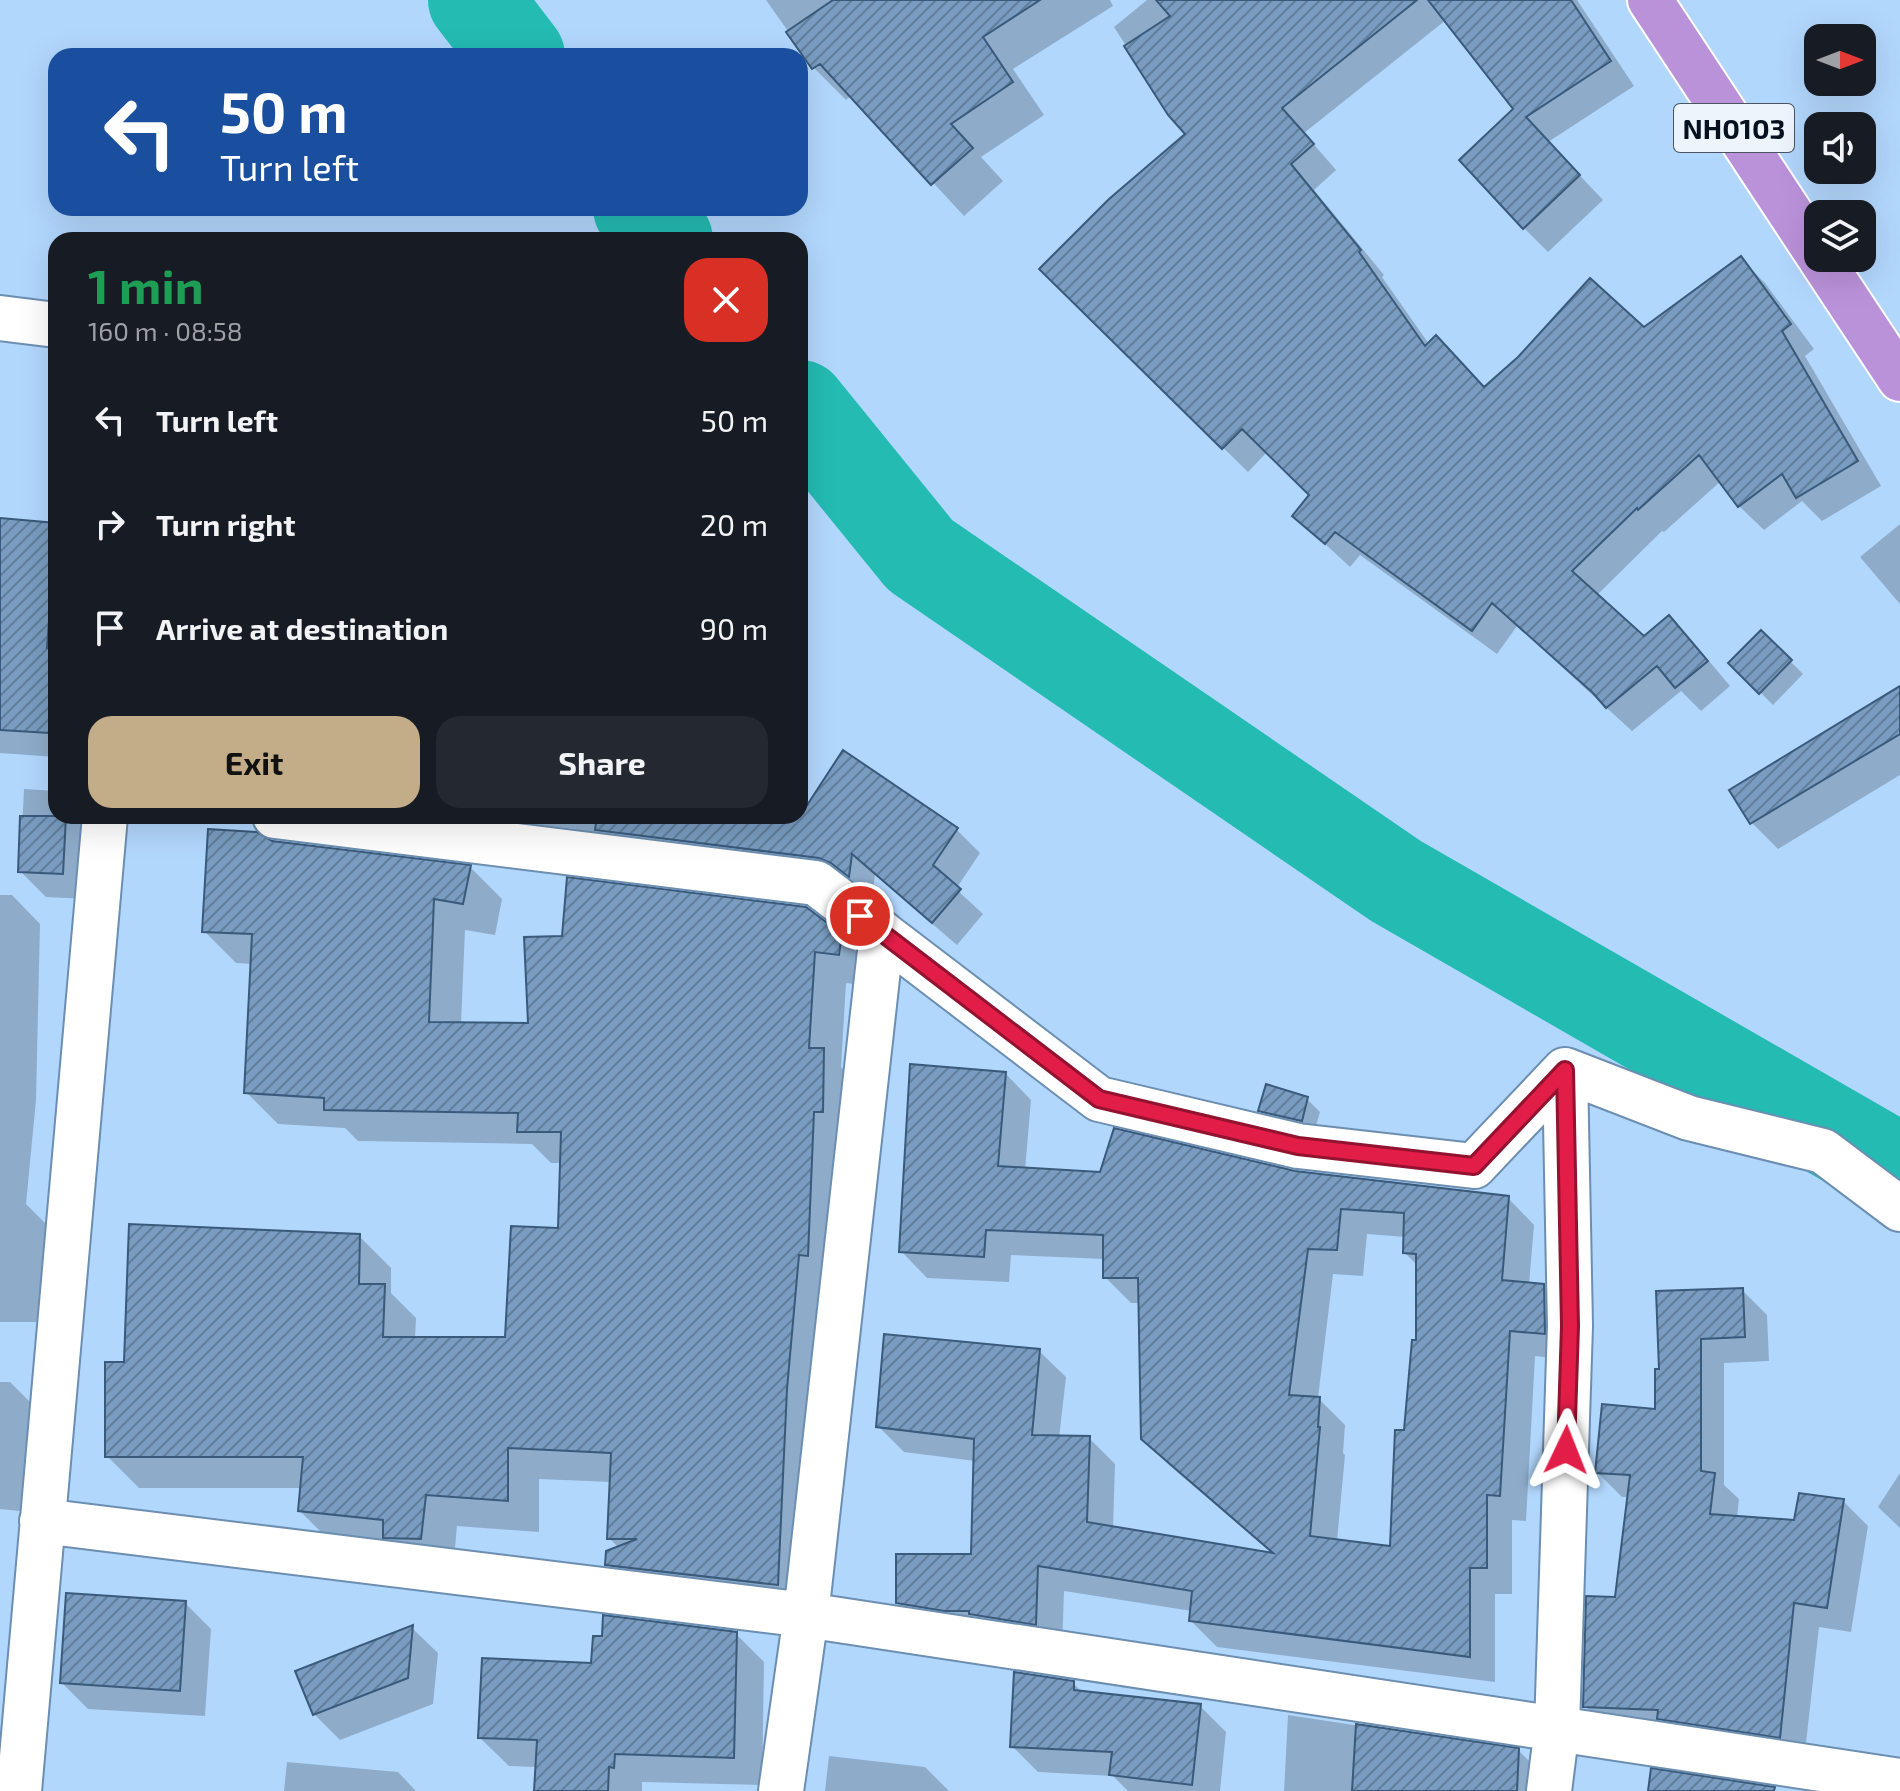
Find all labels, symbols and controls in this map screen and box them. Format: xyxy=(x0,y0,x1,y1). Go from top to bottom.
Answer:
north arrow xyxy=(1804,24,1876,96)
map controls xyxy=(1804,24,1876,272)
text: 50 m xyxy=(220,77,348,144)
icon: left xyxy=(88,80,192,184)
road number: NH0103 xyxy=(1674,104,1794,152)
button: sound xyxy=(1804,112,1876,184)
text: Turn left xyxy=(220,145,359,188)
button: layers xyxy=(1804,200,1876,272)
text: 1 min xyxy=(88,256,204,314)
button: close xyxy=(684,258,768,342)
text: 160 m · 08:58 xyxy=(88,315,243,346)
icon: left xyxy=(88,398,132,442)
text: Turn left xyxy=(156,402,278,438)
text: 50 m xyxy=(701,402,768,438)
icon: right xyxy=(88,502,132,546)
text: Turn right xyxy=(156,506,296,542)
text: 20 m xyxy=(700,506,768,542)
icon: arrive xyxy=(88,606,132,650)
text: Arrive at destination xyxy=(156,610,448,646)
text: 90 m xyxy=(700,610,768,646)
button: Exit xyxy=(88,716,420,808)
button: Share xyxy=(436,716,768,808)
pin xyxy=(826,882,894,950)
icon: arrive xyxy=(838,894,882,938)
position arrow xyxy=(1524,1408,1608,1492)

